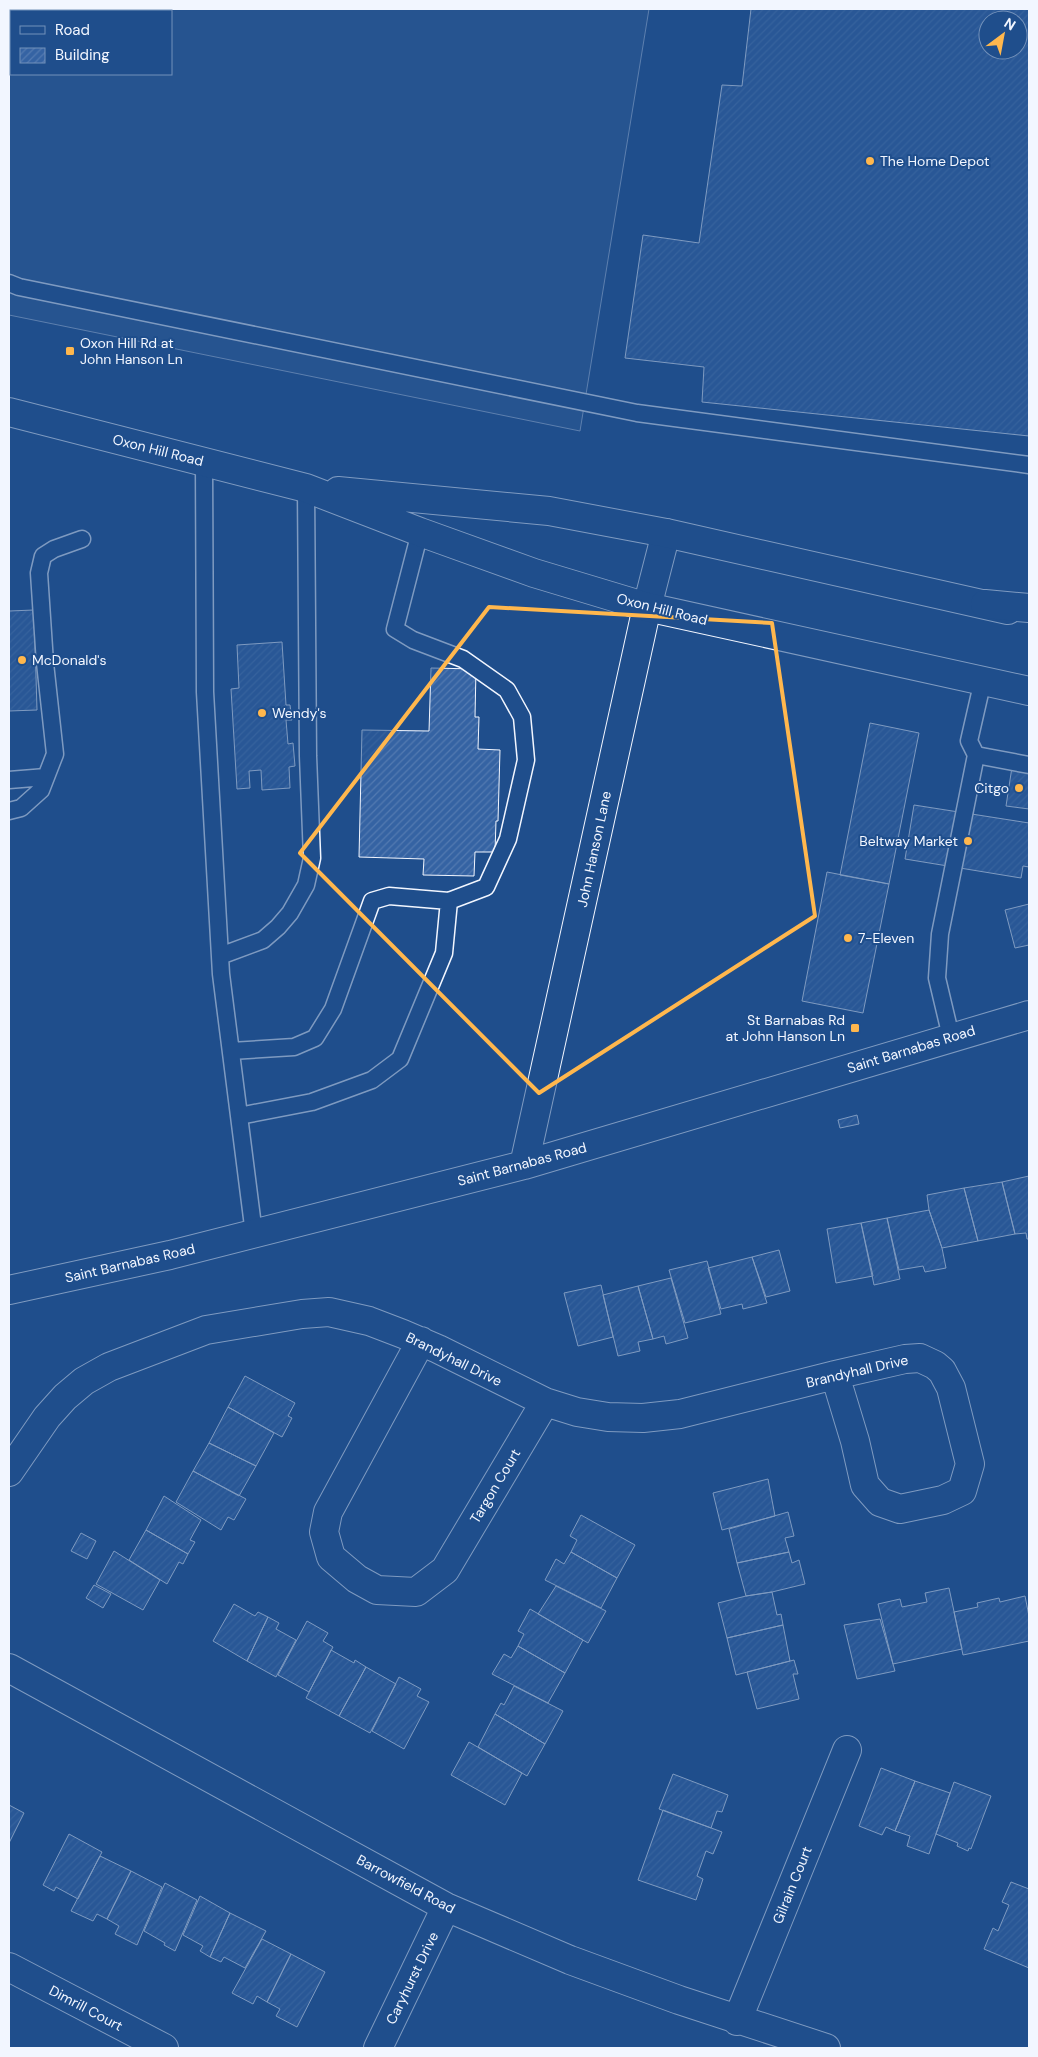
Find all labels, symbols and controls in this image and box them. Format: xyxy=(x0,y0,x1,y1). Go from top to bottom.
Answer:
legend xyxy=(10,10,172,75)
north arrow xyxy=(978,10,1028,60)
text: N xyxy=(1001,14,1019,34)
text: Road xyxy=(55,20,90,40)
text: Building xyxy=(55,45,110,65)
place label: The Home Depot xyxy=(880,152,989,170)
marker: The Home Depot xyxy=(864,155,876,167)
place label: Oxon Hill Rd at John Hanson Ln xyxy=(80,334,183,368)
marker: Oxon Hill Rd at John Hanson Ln xyxy=(64,345,76,357)
street label: Oxon Hill Road xyxy=(111,430,205,470)
street label: Oxon Hill Road xyxy=(615,589,709,629)
place label: McDonald's xyxy=(32,651,107,669)
marker: McDonald's xyxy=(16,654,28,666)
place label: Wendy's xyxy=(272,704,327,722)
marker: Wendy's xyxy=(256,707,268,719)
place label: Citgo xyxy=(974,779,1009,797)
marker: Citgo xyxy=(1013,782,1025,794)
street label: John Hanson Lane xyxy=(573,789,615,909)
place label: Beltway Market xyxy=(859,832,958,850)
marker: Beltway Market xyxy=(962,835,974,847)
place label: 7-Eleven xyxy=(858,929,914,947)
marker: 7-Eleven xyxy=(842,932,854,944)
place label: St Barnabas Rd at John Hanson Ln xyxy=(726,1011,845,1045)
street label: Saint Barnabas Road xyxy=(845,1021,977,1077)
marker: St Barnabas Rd at John Hanson Ln xyxy=(849,1022,861,1034)
street label: Saint Barnabas Road xyxy=(455,1138,589,1190)
street label: Saint Barnabas Road xyxy=(63,1239,197,1287)
street label: Brandyhall Drive xyxy=(403,1328,505,1390)
street label: Brandyhall Drive xyxy=(804,1350,910,1392)
street label: Targon Court xyxy=(466,1445,524,1527)
street label: Gilrain Court xyxy=(768,1844,816,1926)
street label: Barrowfield Road xyxy=(354,1850,458,1918)
street label: Caryhurst Drive xyxy=(382,1929,442,2027)
street label: Dimrill Court xyxy=(46,1981,126,2035)

